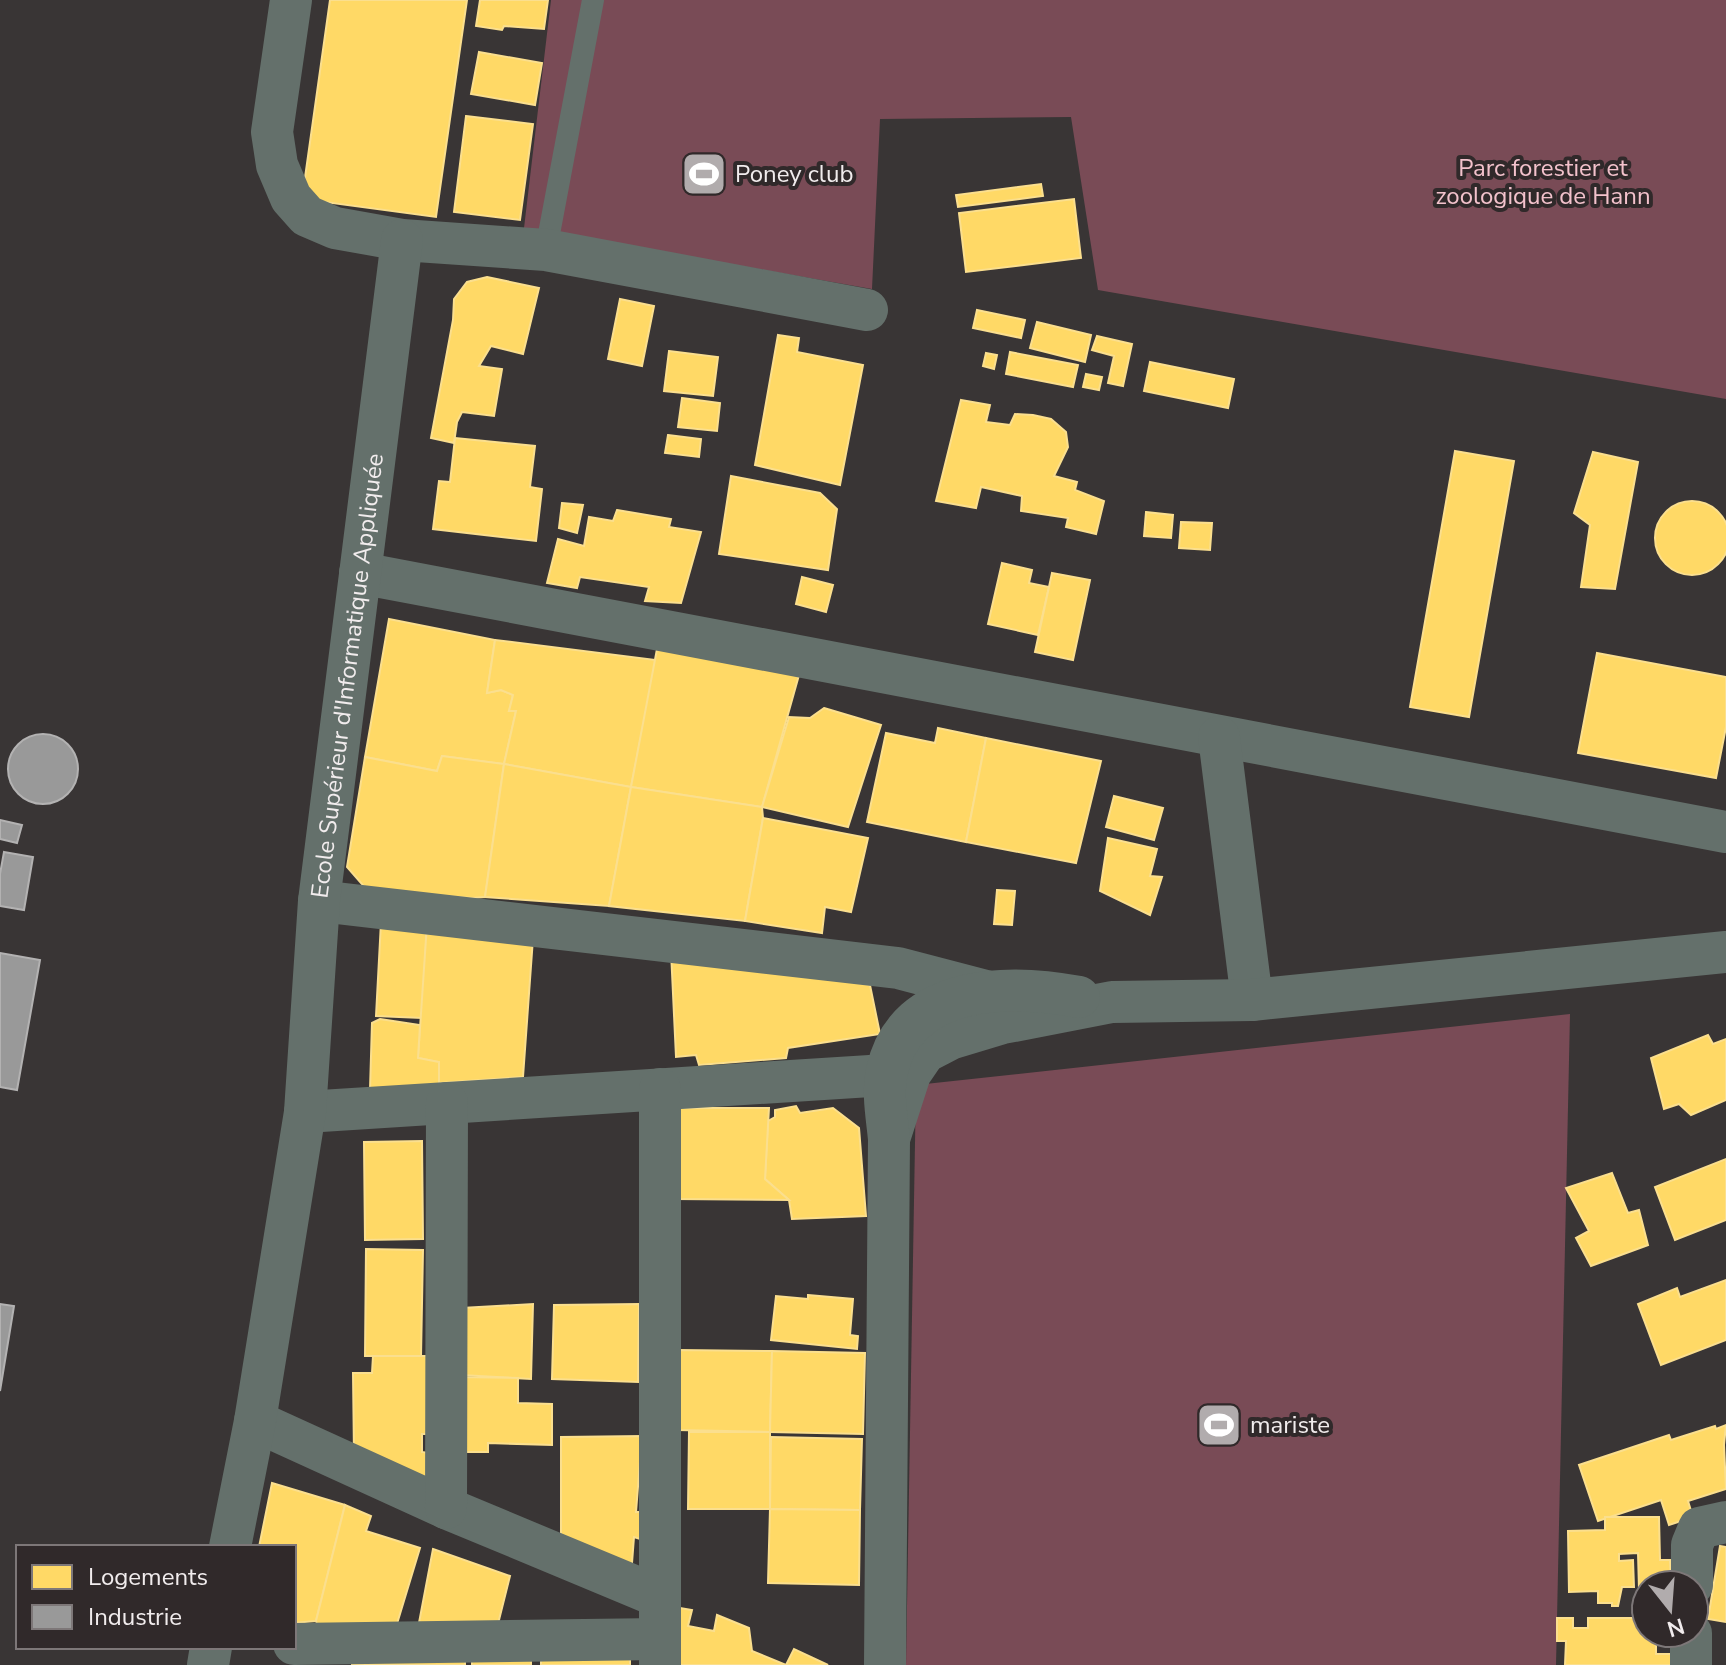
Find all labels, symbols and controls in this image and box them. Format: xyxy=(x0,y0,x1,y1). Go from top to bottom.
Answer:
sports icon: Poney club xyxy=(680,150,728,198)
park label: Parc forestier et zoologique de Hann xyxy=(1435,152,1651,212)
place label: Poney club xyxy=(735,158,853,190)
street label: Ecole Supérieur d'Informatique Appliquée xyxy=(304,452,391,900)
sports icon: mariste xyxy=(1195,1401,1243,1449)
place label: mariste xyxy=(1250,1409,1330,1441)
legend xyxy=(16,1545,296,1649)
text: Logements xyxy=(88,1561,208,1593)
north arrow xyxy=(1630,1569,1710,1649)
text: Industrie xyxy=(88,1601,182,1633)
text: N xyxy=(1663,1610,1688,1644)

